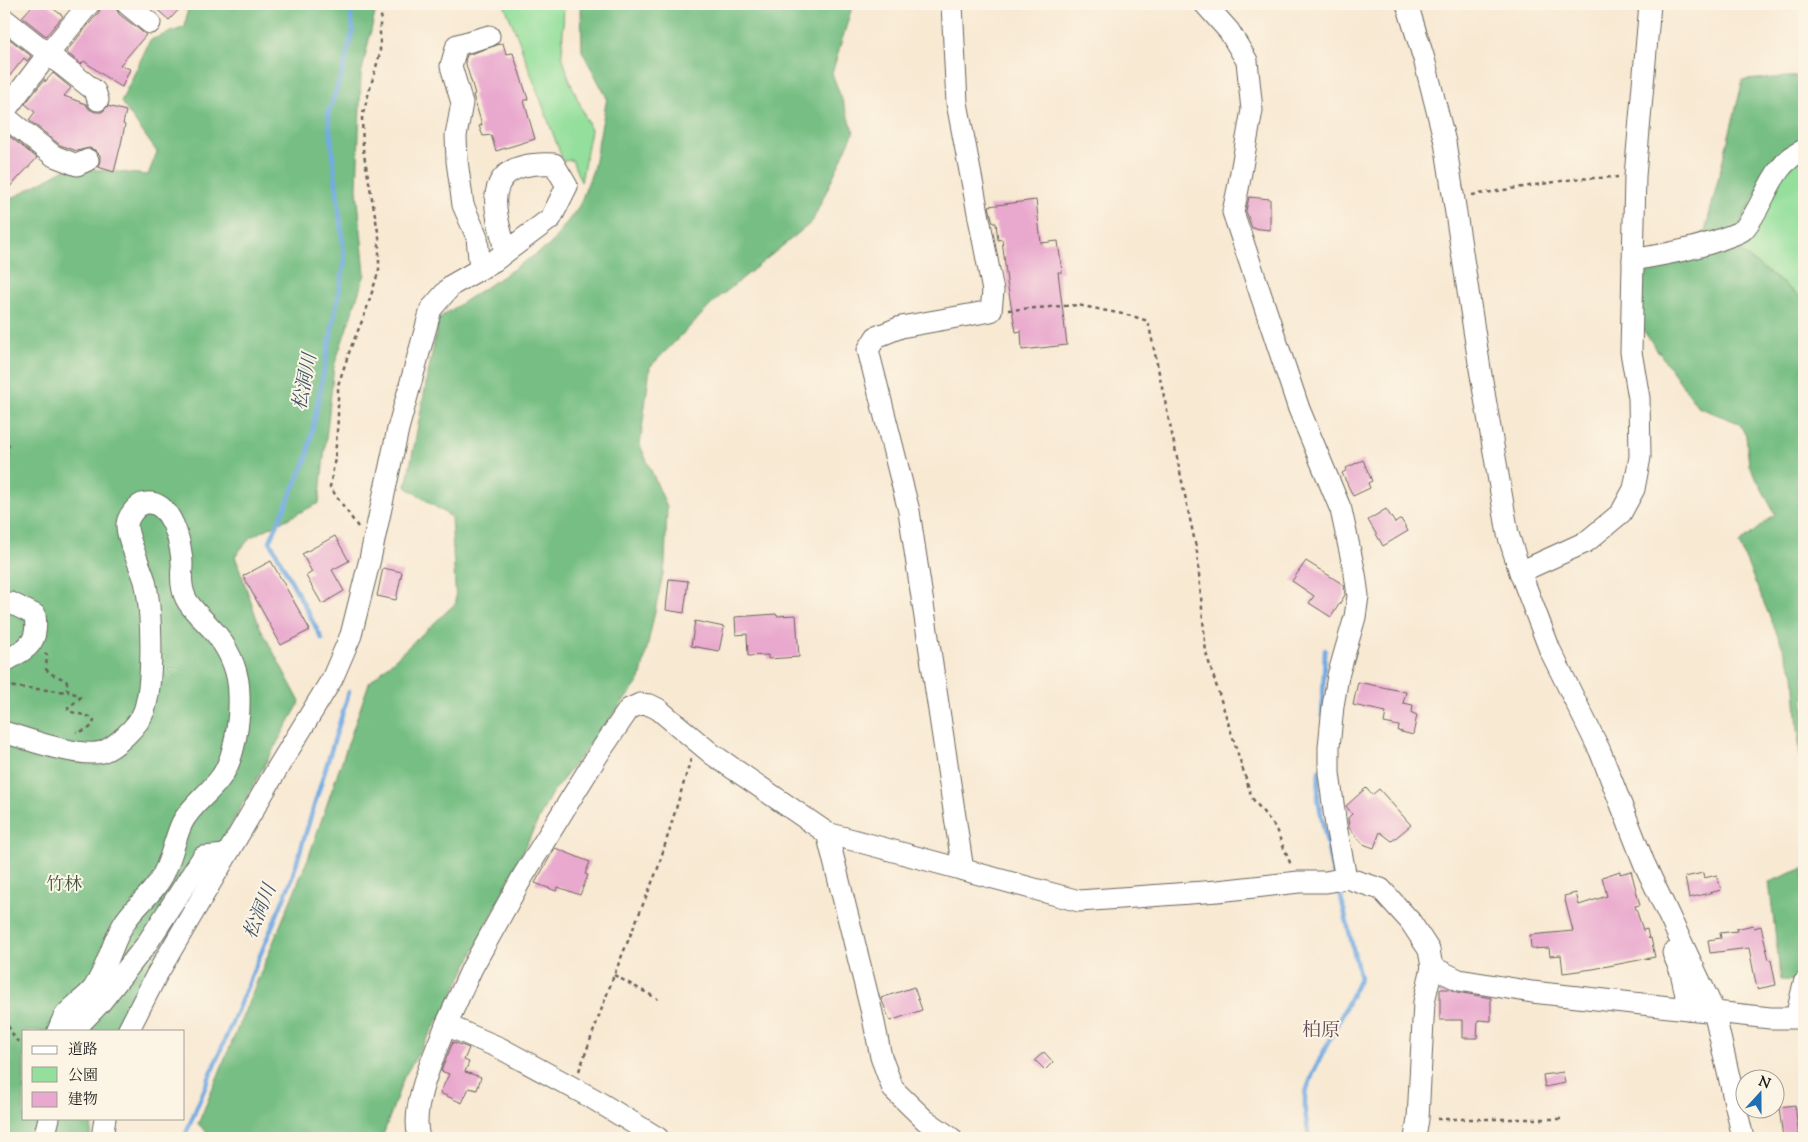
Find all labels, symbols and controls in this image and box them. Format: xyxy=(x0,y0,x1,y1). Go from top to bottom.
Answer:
water label: 松洞川 xyxy=(287,349,325,413)
park label: 竹林 xyxy=(46,873,82,899)
water label: 松洞川 xyxy=(238,879,285,943)
district label: 柏原 xyxy=(1302,1018,1340,1045)
legend xyxy=(22,1030,185,1120)
text: 道路 xyxy=(68,1040,98,1061)
text: 公園 xyxy=(68,1066,98,1087)
north arrow xyxy=(1736,1070,1786,1120)
text: N xyxy=(1755,1072,1773,1095)
text: 建物 xyxy=(68,1090,98,1111)

